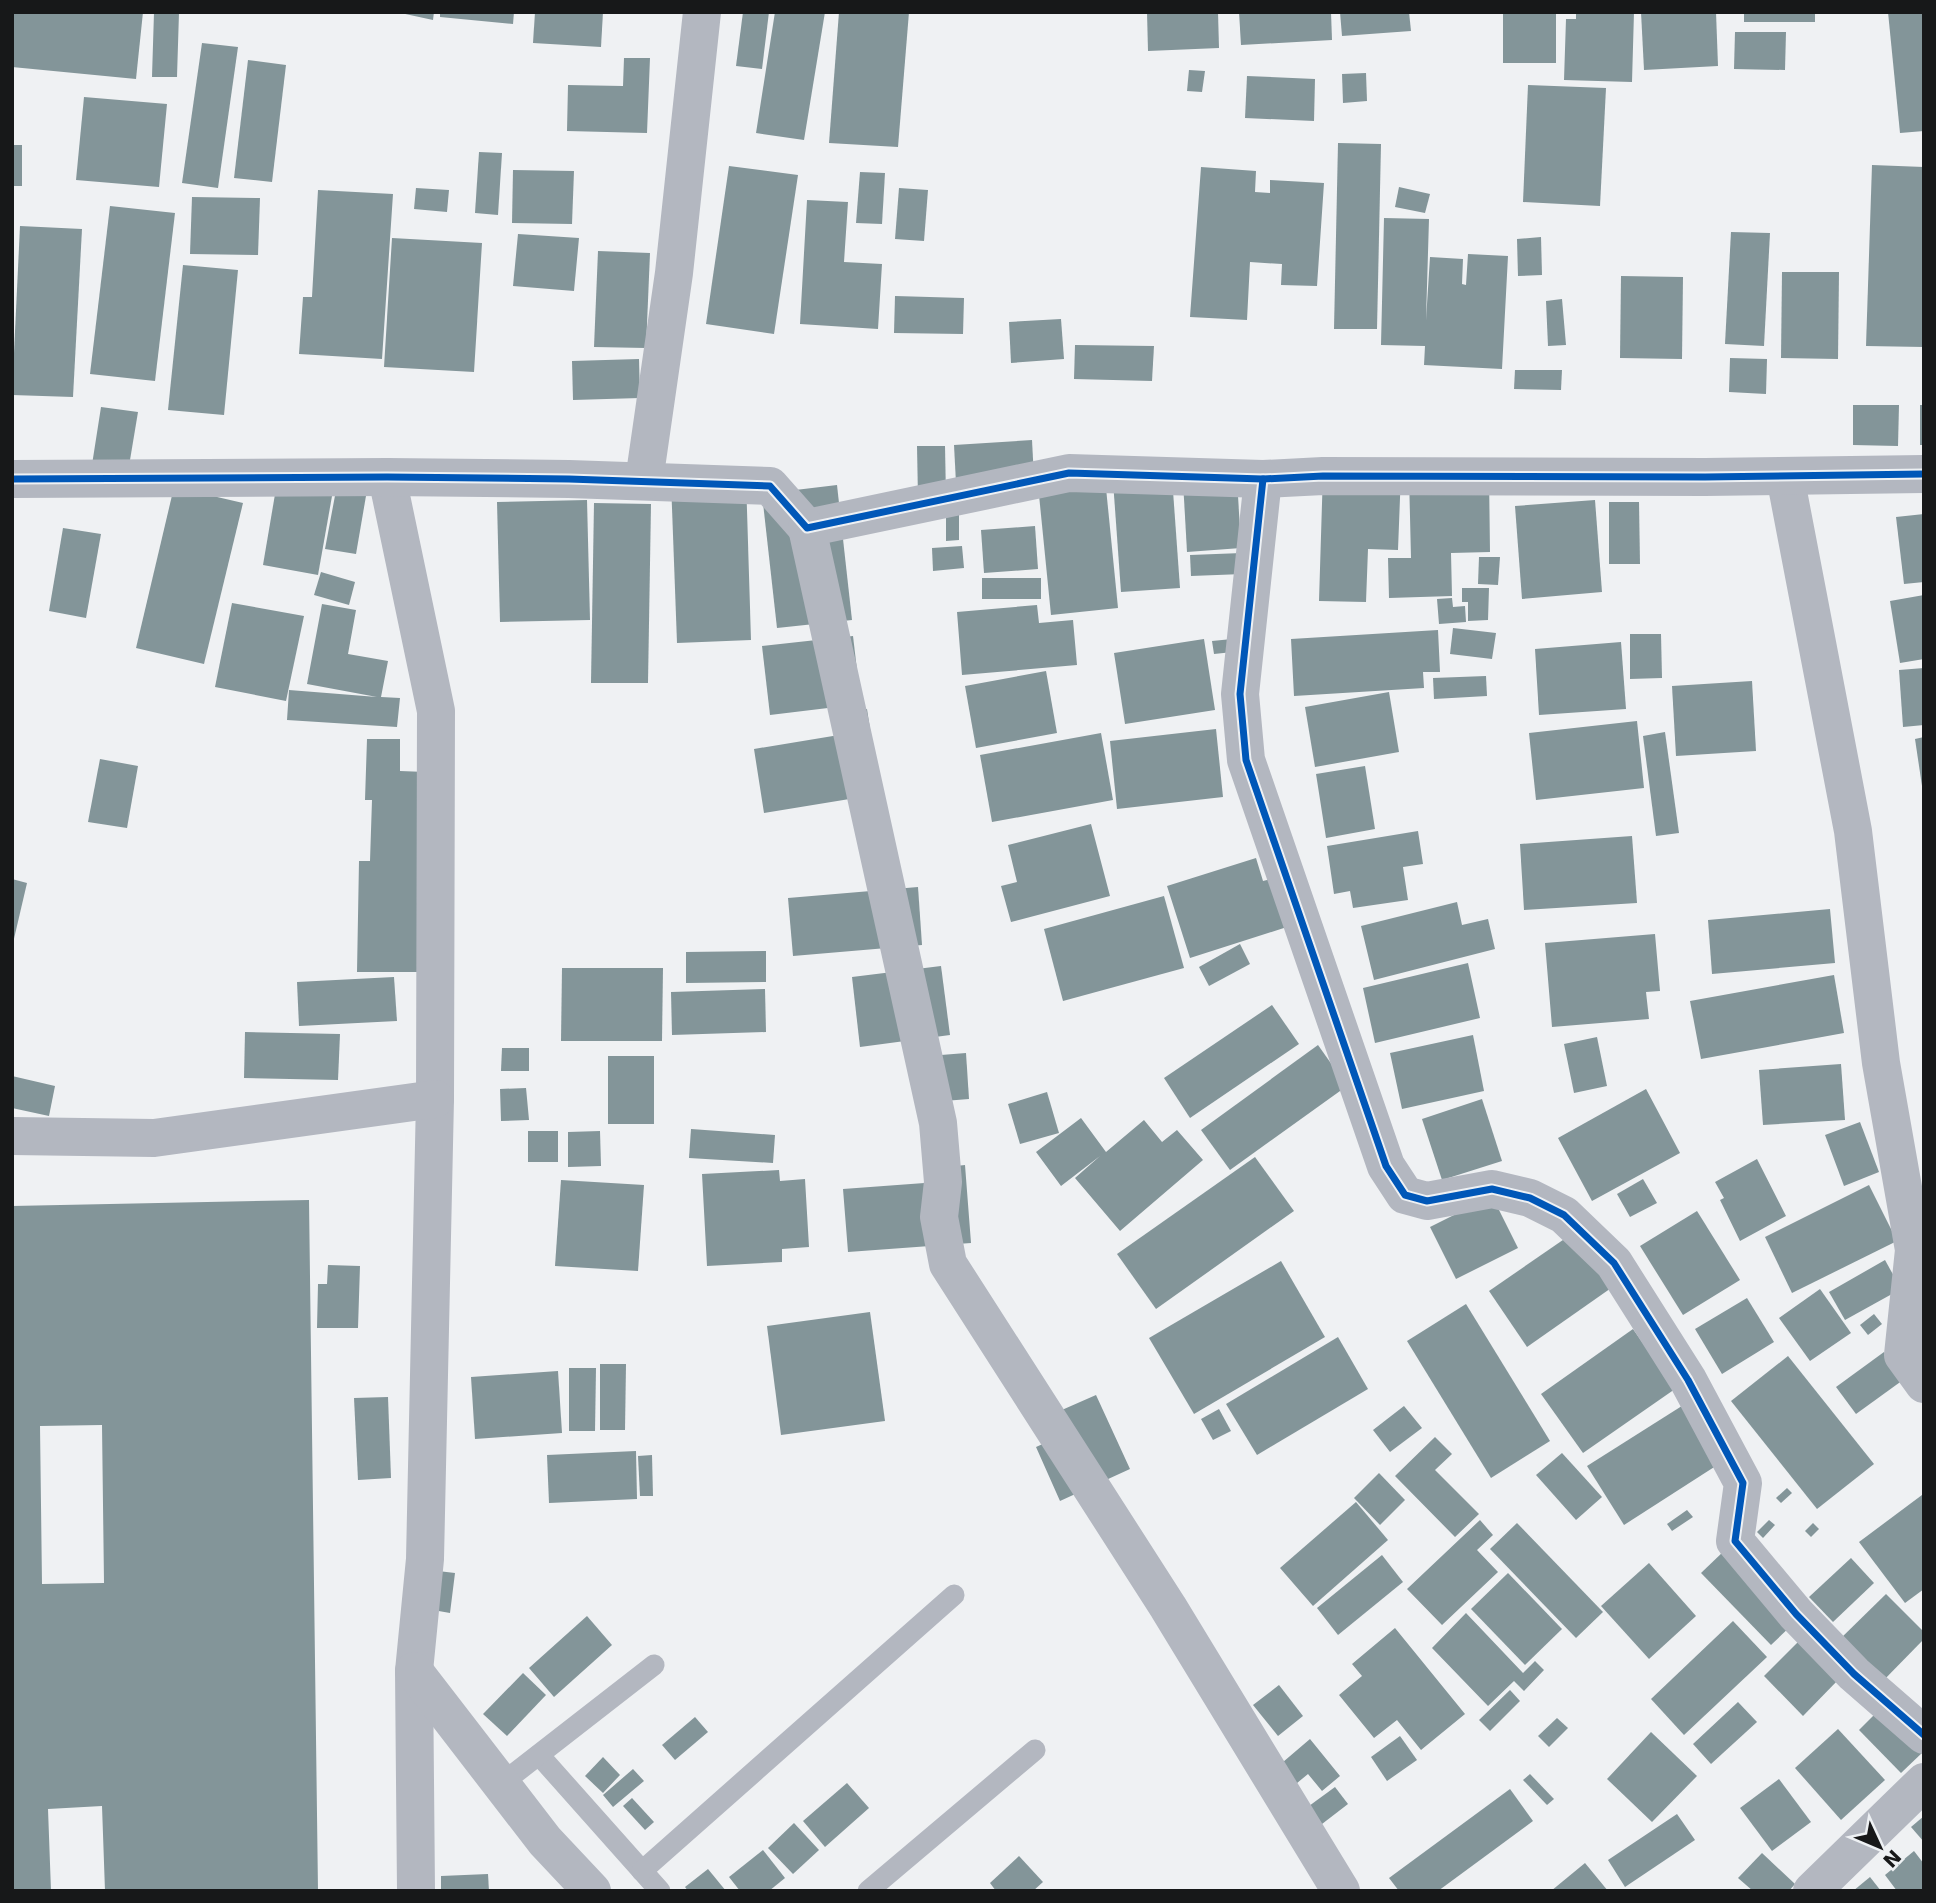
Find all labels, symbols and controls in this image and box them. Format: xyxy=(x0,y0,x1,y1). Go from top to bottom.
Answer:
north arrow xyxy=(1845,1812,1915,1882)
text: N xyxy=(1879,1845,1906,1872)

